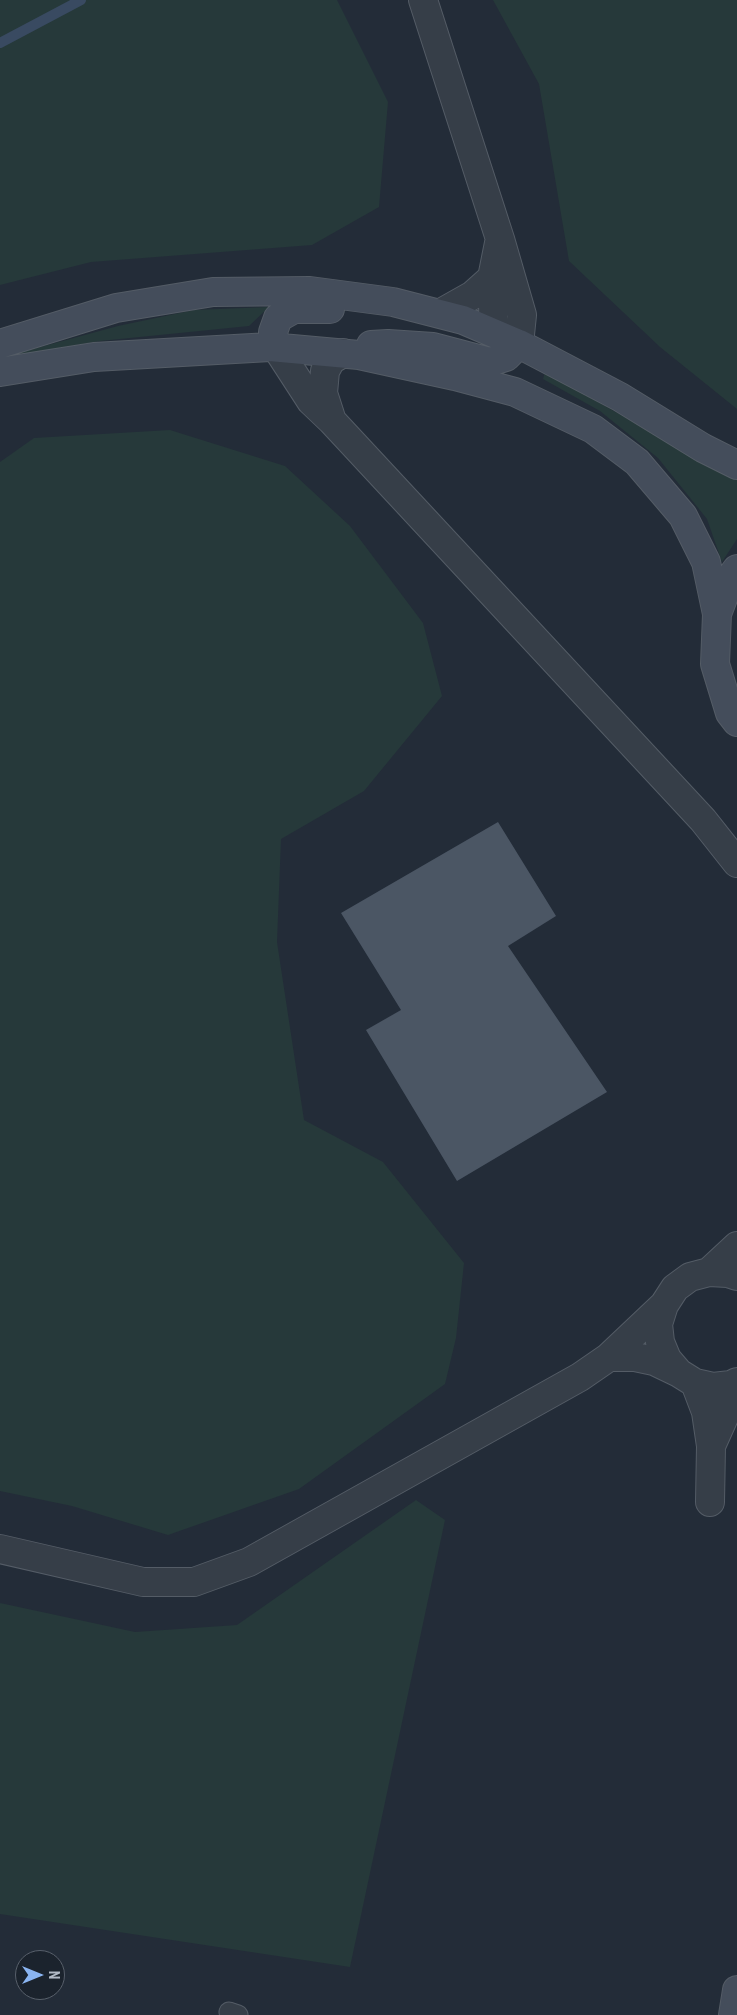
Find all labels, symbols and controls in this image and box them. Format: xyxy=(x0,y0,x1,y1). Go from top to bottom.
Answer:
north arrow xyxy=(15,1950,65,2000)
text: N xyxy=(46,1971,62,1979)

